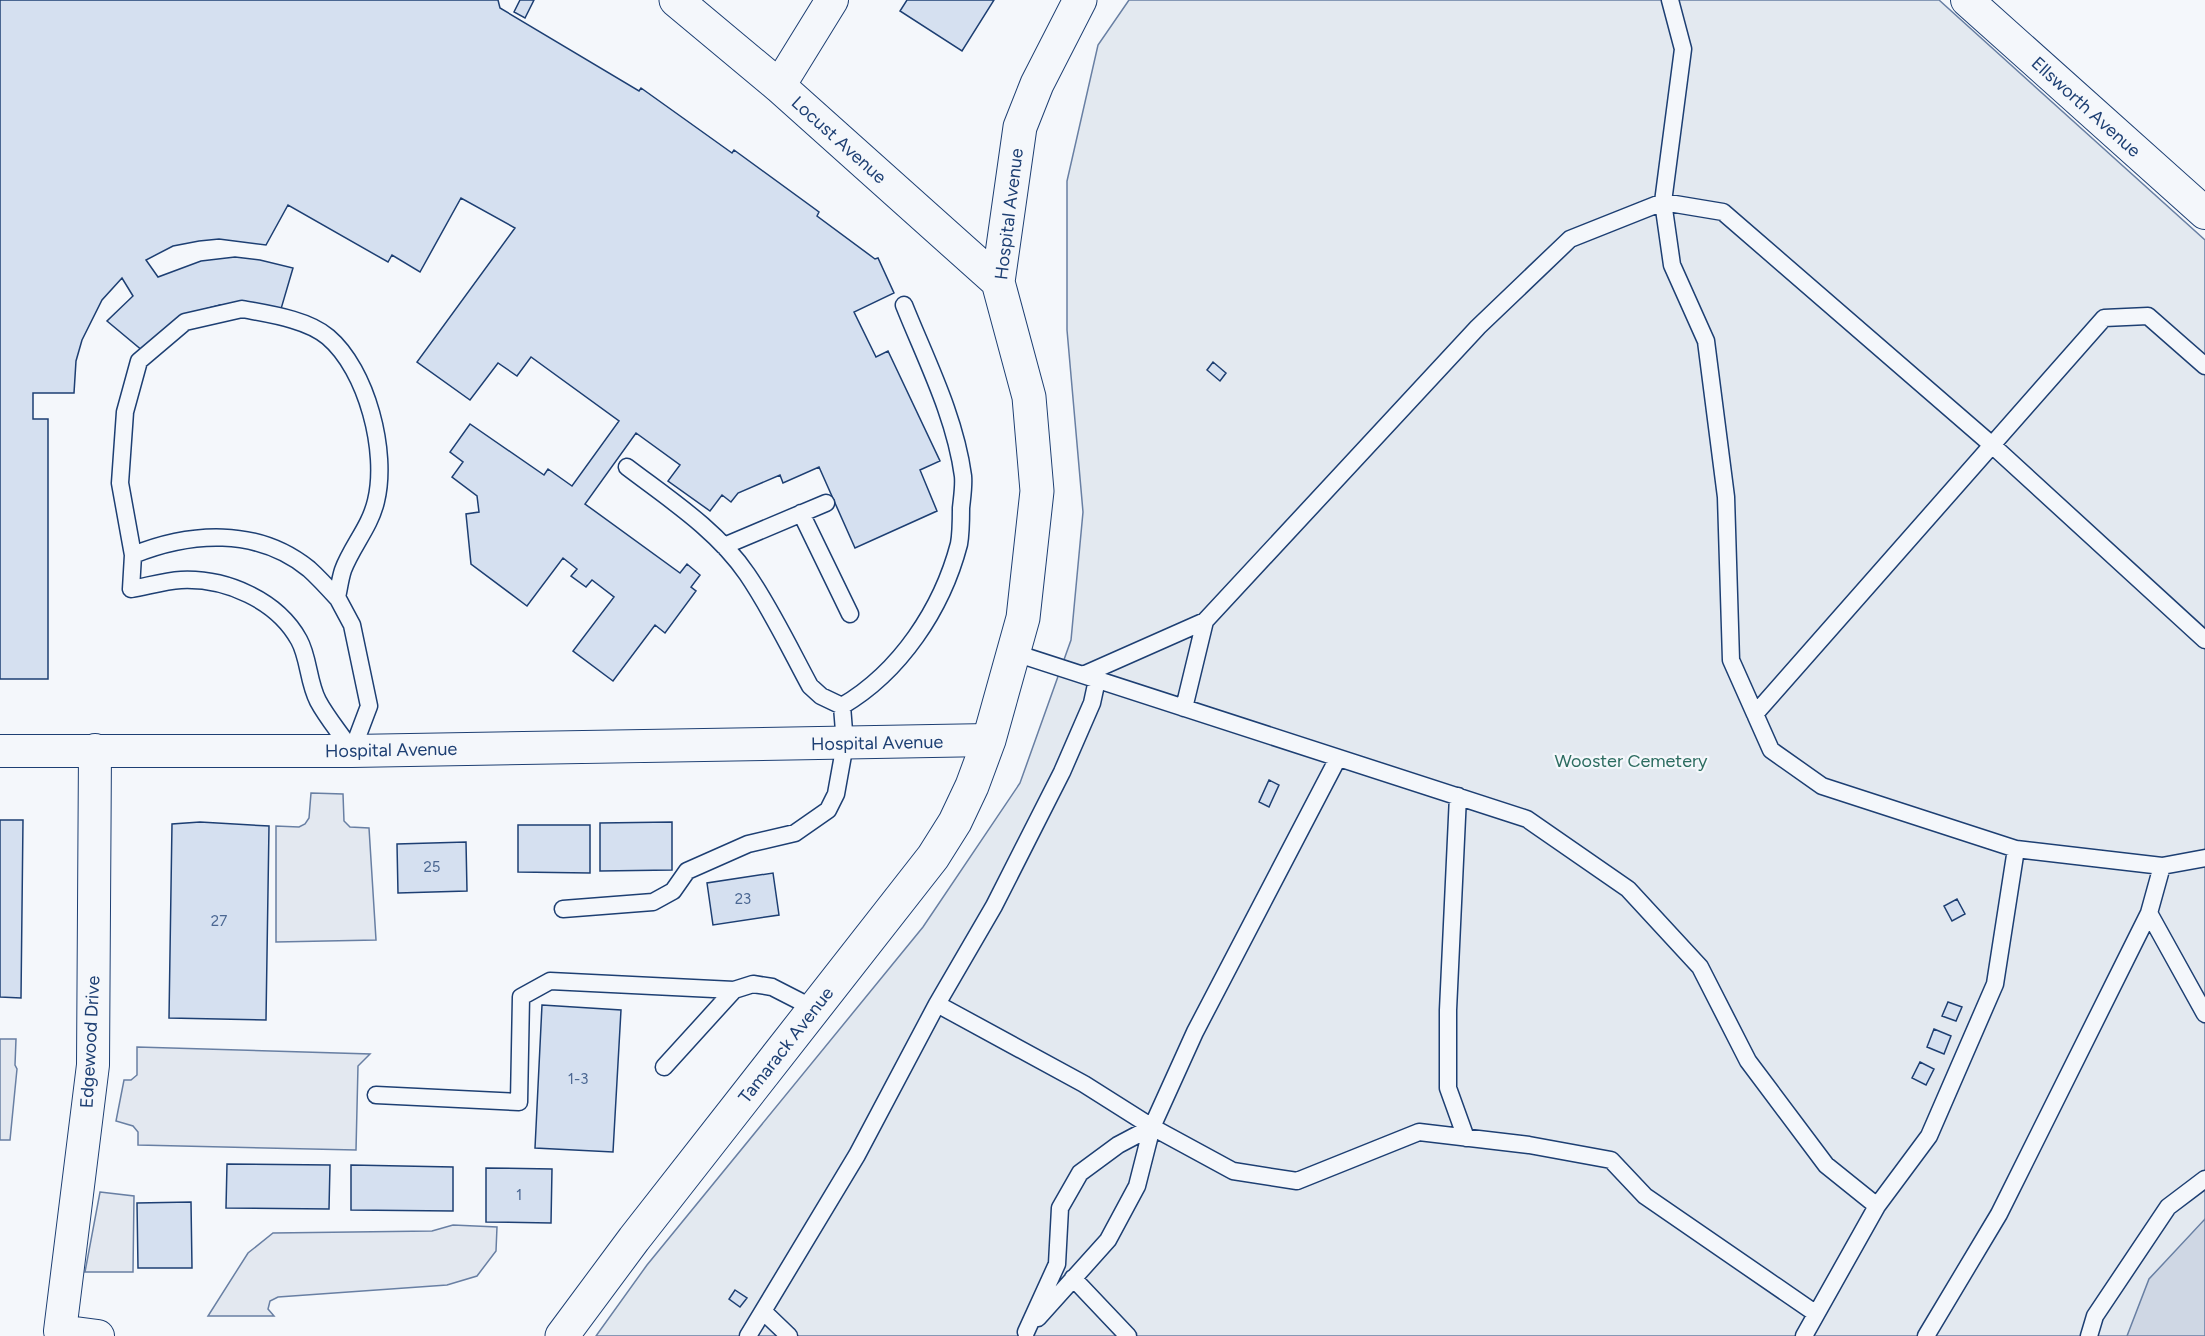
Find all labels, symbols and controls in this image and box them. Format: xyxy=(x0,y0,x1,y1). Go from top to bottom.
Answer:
street label: Ellsworth Avenue xyxy=(2027,52,2145,162)
street label: Locust Avenue xyxy=(787,92,891,188)
street label: Hospital Avenue xyxy=(990,147,1028,281)
street label: Hospital Avenue xyxy=(811,731,944,755)
street label: Hospital Avenue xyxy=(325,738,458,762)
park label: Wooster Cemetery xyxy=(1554,750,1708,772)
house number: 25 xyxy=(423,858,441,876)
house number: 23 xyxy=(735,890,751,908)
house number: 27 xyxy=(211,912,227,930)
street label: Edgewood Drive xyxy=(76,975,104,1109)
street label: Tamarack Avenue xyxy=(734,982,838,1108)
house number: 1-3 xyxy=(568,1070,588,1088)
house number: 1 xyxy=(516,1186,522,1204)

